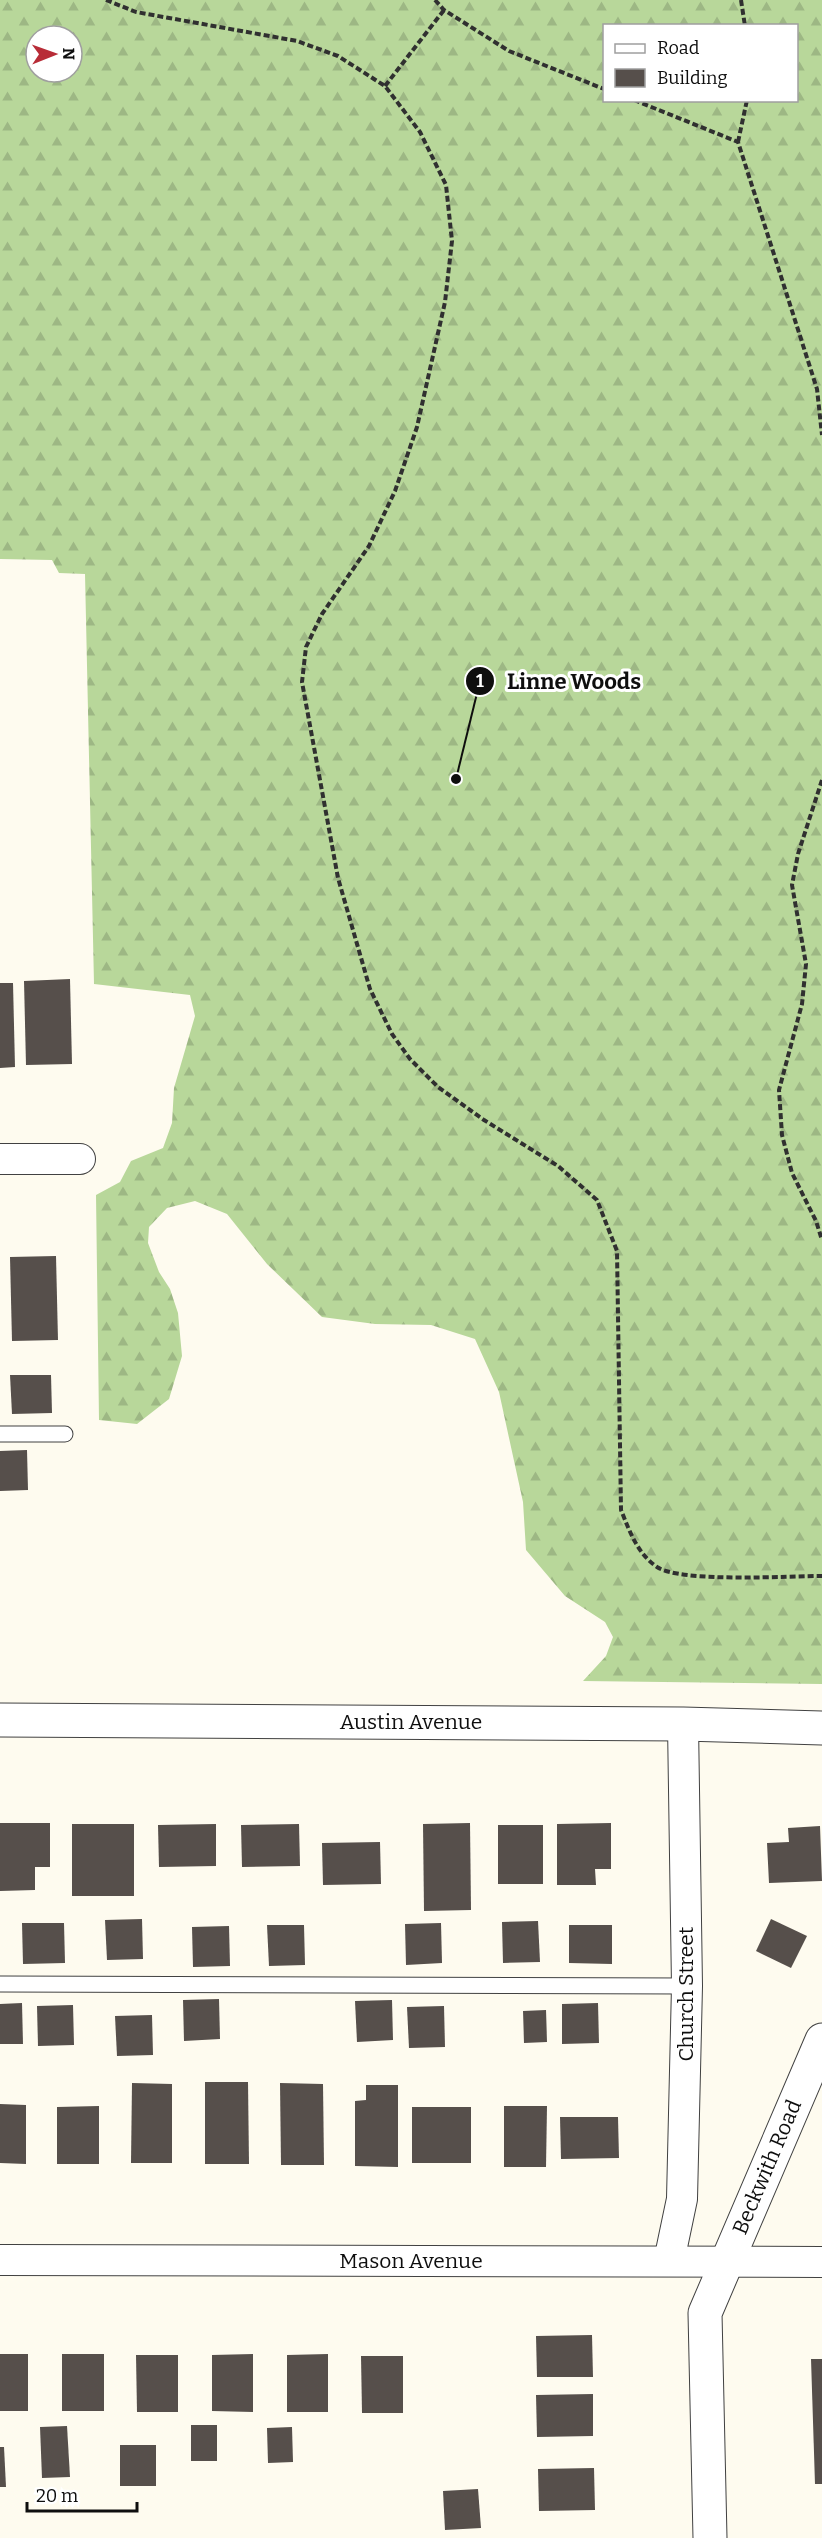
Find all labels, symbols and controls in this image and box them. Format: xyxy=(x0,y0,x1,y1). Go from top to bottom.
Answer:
north arrow xyxy=(24,24,84,84)
legend xyxy=(603,24,798,102)
text: Road xyxy=(657,37,700,59)
text: N xyxy=(59,47,78,60)
text: Building xyxy=(657,67,728,89)
callout: Linne Woods xyxy=(465,661,653,701)
text: Linne Woods xyxy=(507,668,641,695)
text: 1 xyxy=(476,670,484,692)
street label: Austin Avenue xyxy=(340,1709,482,1735)
street label: Church Street xyxy=(673,1926,699,2061)
street label: Beckwith Road xyxy=(727,2096,807,2238)
street label: Mason Avenue xyxy=(339,2248,483,2274)
scale bar xyxy=(27,2475,136,2513)
text: 20 m xyxy=(36,2485,78,2507)

